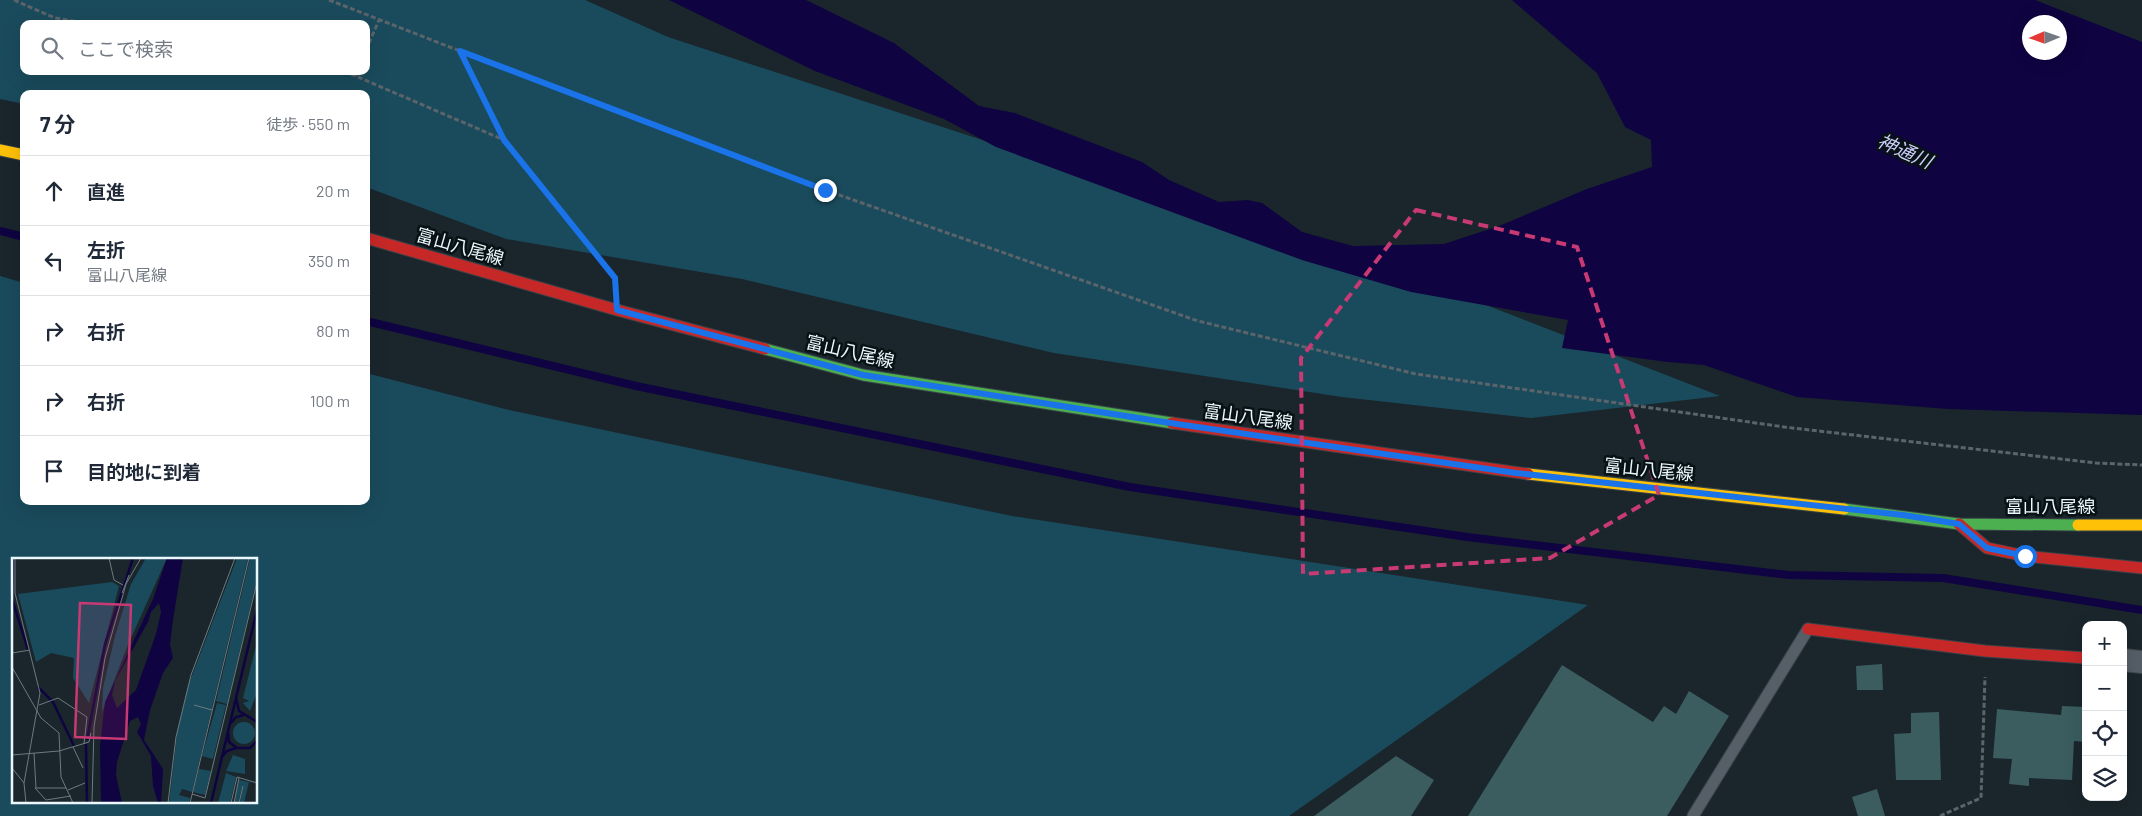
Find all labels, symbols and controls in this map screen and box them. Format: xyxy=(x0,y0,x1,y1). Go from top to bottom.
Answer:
north arrow xyxy=(2022,15,2067,60)
search box xyxy=(20,20,370,75)
icon: search xyxy=(38,34,66,62)
text: ここで検索 xyxy=(78,37,173,60)
text: 7 分 xyxy=(40,111,76,136)
text: 徒歩 · 550 m xyxy=(266,114,350,133)
water label: 神通川 xyxy=(1874,128,1938,173)
icon: ahead xyxy=(40,177,68,205)
route end xyxy=(814,179,837,202)
text: 直進 xyxy=(87,180,125,203)
text: 20 m xyxy=(316,181,350,200)
street label: 富山八尾線 xyxy=(414,223,507,269)
text: 左折 xyxy=(87,238,125,261)
icon: left xyxy=(40,247,68,275)
text: 350 m xyxy=(308,251,350,270)
text: 富山八尾線 xyxy=(87,265,167,284)
icon: right xyxy=(40,317,68,345)
text: 右折 xyxy=(87,320,125,343)
text: 80 m xyxy=(316,321,350,340)
street label: 富山八尾線 xyxy=(804,330,897,372)
icon: right xyxy=(40,387,68,415)
text: 右折 xyxy=(87,390,125,413)
text: 100 m xyxy=(310,391,350,410)
street label: 富山八尾線 xyxy=(1202,399,1294,433)
street label: 富山八尾線 xyxy=(1603,453,1695,485)
icon: arrive xyxy=(40,457,68,485)
text: 目的地に到着 xyxy=(87,460,201,483)
street label: 富山八尾線 xyxy=(2005,495,2095,517)
route start xyxy=(2014,545,2037,568)
inset map xyxy=(12,558,258,804)
map controls xyxy=(2082,621,2127,801)
button: + xyxy=(2082,621,2127,666)
button: − xyxy=(2082,666,2127,711)
button: locate xyxy=(2082,711,2127,756)
button: layers xyxy=(2082,756,2127,801)

